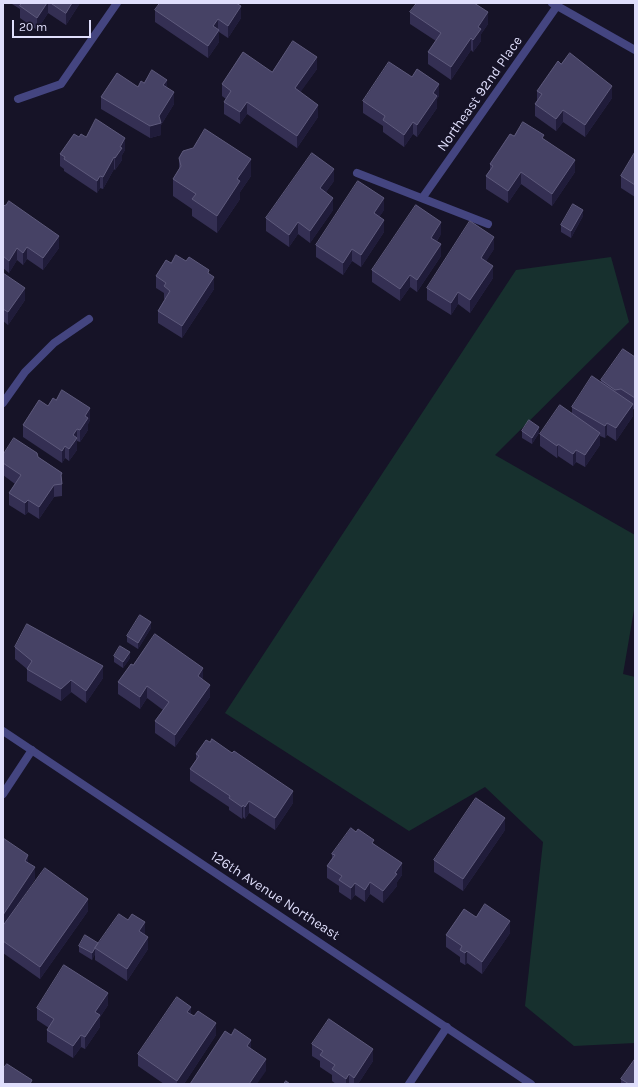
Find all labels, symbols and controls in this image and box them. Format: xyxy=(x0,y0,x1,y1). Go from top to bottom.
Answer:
scale bar xyxy=(14,12,93,38)
text: 20 m xyxy=(19,20,47,34)
street label: Northeast 92nd Place xyxy=(434,33,526,155)
street label: 126th Avenue Northeast xyxy=(207,848,343,944)

